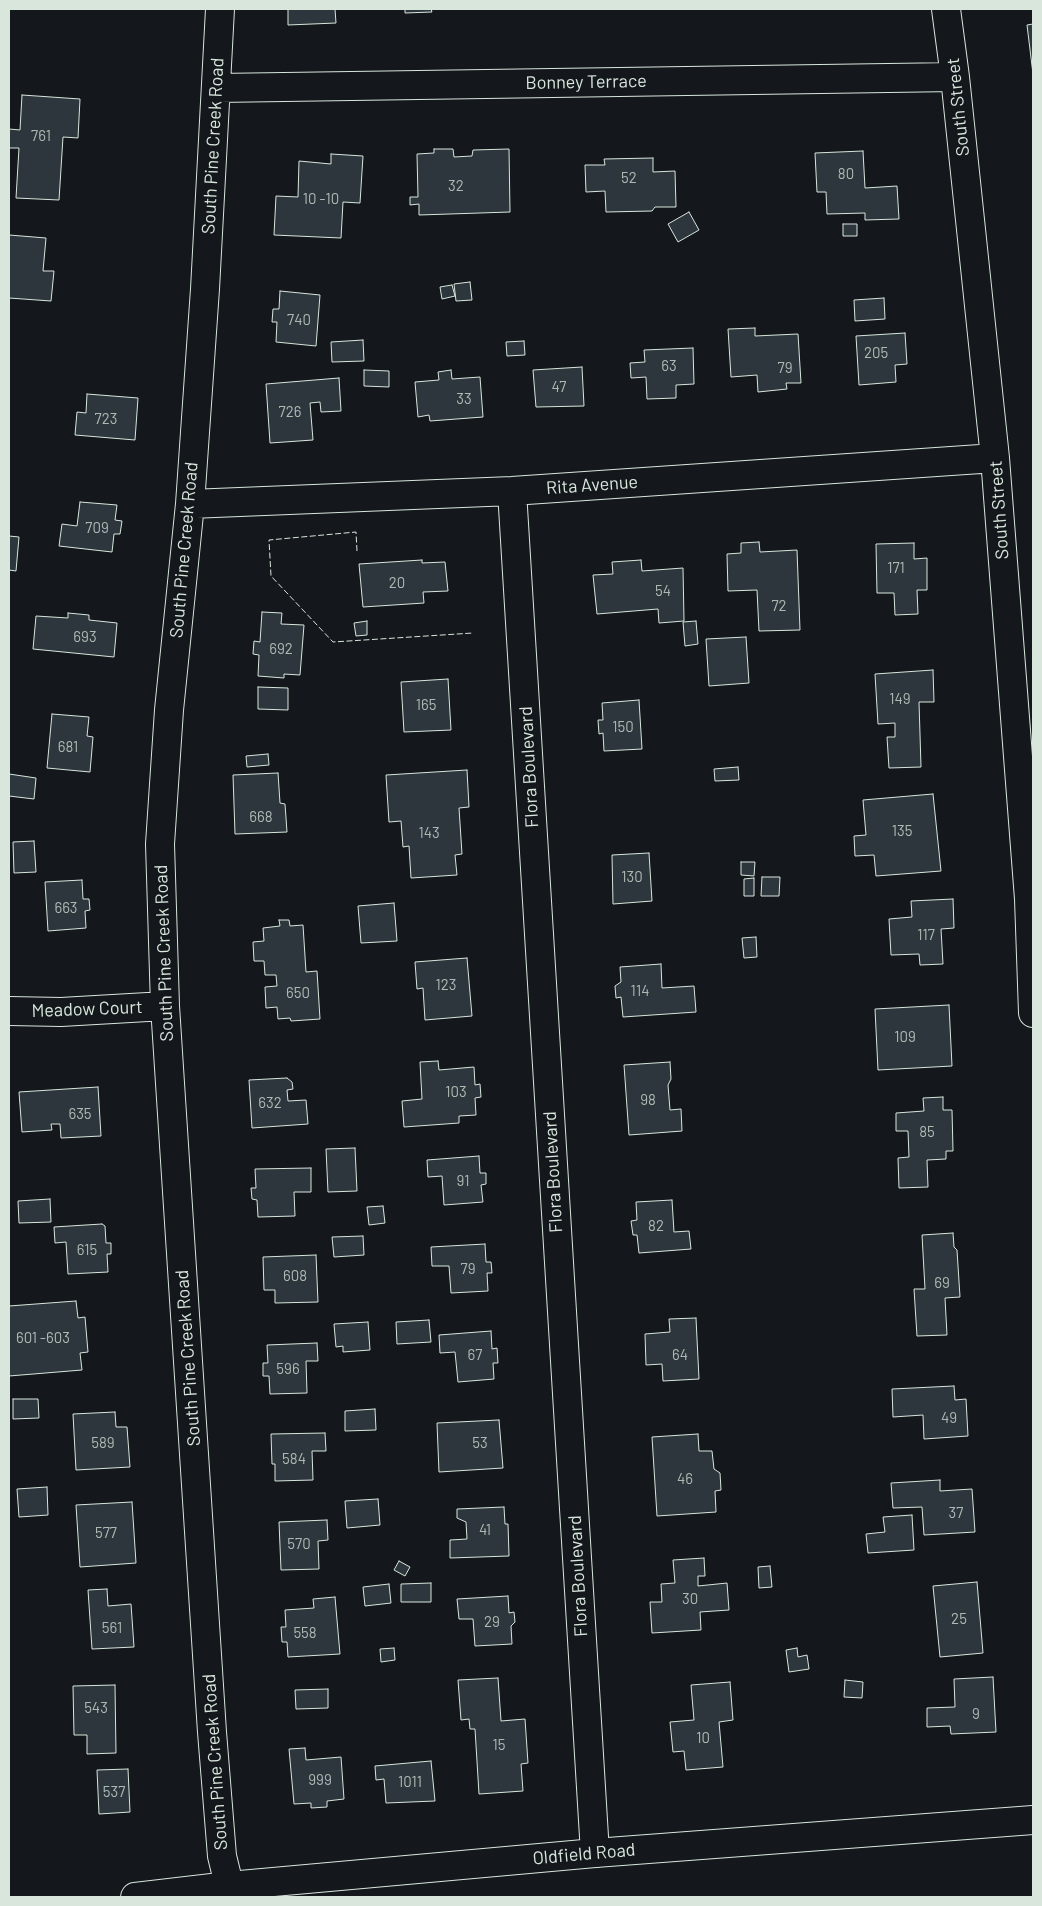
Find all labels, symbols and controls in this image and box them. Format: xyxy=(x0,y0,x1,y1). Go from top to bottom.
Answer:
street label: South Pine Creek Road xyxy=(198,57,228,235)
street label: South Street xyxy=(942,57,974,157)
street label: Bonney Terrace xyxy=(525,70,647,94)
house number: 761 xyxy=(31,127,51,145)
house number: 80 xyxy=(838,165,854,183)
house number: 52 xyxy=(621,169,637,187)
house number: 32 xyxy=(448,177,464,195)
house number: 10 -10 xyxy=(303,190,339,208)
house number: 740 xyxy=(287,311,311,329)
house number: 205 xyxy=(864,344,888,362)
house number: 63 xyxy=(661,357,677,375)
house number: 79 xyxy=(778,359,792,377)
house number: 47 xyxy=(552,378,566,396)
house number: 33 xyxy=(456,390,472,408)
house number: 726 xyxy=(279,403,301,421)
house number: 723 xyxy=(95,410,117,428)
street label: South Street xyxy=(985,460,1013,560)
street label: South Pine Creek Road xyxy=(166,461,202,639)
street label: Rita Avenue xyxy=(545,471,639,499)
house number: 709 xyxy=(85,519,109,537)
house number: 171 xyxy=(887,559,905,577)
house number: 20 xyxy=(389,574,405,592)
house number: 54 xyxy=(655,582,671,600)
house number: 72 xyxy=(771,597,787,615)
house number: 693 xyxy=(73,628,97,646)
house number: 692 xyxy=(269,640,293,658)
house number: 149 xyxy=(889,690,911,708)
house number: 165 xyxy=(416,696,436,714)
street label: Flora Boulevard xyxy=(515,706,543,828)
house number: 150 xyxy=(612,718,634,736)
house number: 681 xyxy=(58,738,78,756)
house number: 668 xyxy=(249,808,273,826)
house number: 135 xyxy=(892,822,912,840)
house number: 143 xyxy=(418,824,440,842)
street label: South Pine Creek Road xyxy=(150,864,178,1042)
house number: 130 xyxy=(621,868,643,886)
house number: 663 xyxy=(54,899,78,917)
house number: 117 xyxy=(917,926,935,944)
house number: 123 xyxy=(436,976,456,994)
house number: 114 xyxy=(631,982,649,1000)
house number: 650 xyxy=(286,984,310,1002)
street label: Meadow Court xyxy=(31,996,143,1022)
house number: 109 xyxy=(894,1028,916,1046)
house number: 103 xyxy=(445,1083,467,1101)
house number: 98 xyxy=(640,1091,656,1109)
house number: 632 xyxy=(258,1094,282,1112)
house number: 635 xyxy=(68,1105,92,1123)
street label: Flora Boulevard xyxy=(539,1111,567,1233)
house number: 85 xyxy=(919,1123,935,1141)
house number: 91 xyxy=(457,1172,469,1190)
house number: 82 xyxy=(648,1217,664,1235)
house number: 615 xyxy=(77,1241,97,1259)
house number: 79 xyxy=(461,1260,475,1278)
house number: 608 xyxy=(283,1267,307,1285)
street label: South Pine Creek Road xyxy=(171,1269,205,1447)
house number: 69 xyxy=(934,1274,950,1292)
house number: 601 -603 xyxy=(16,1329,70,1347)
house number: 67 xyxy=(468,1346,482,1364)
house number: 64 xyxy=(672,1346,688,1364)
house number: 596 xyxy=(276,1360,300,1378)
house number: 49 xyxy=(941,1409,957,1427)
house number: 589 xyxy=(91,1434,115,1452)
house number: 53 xyxy=(472,1434,488,1452)
house number: 584 xyxy=(282,1450,306,1468)
house number: 46 xyxy=(677,1470,693,1488)
house number: 37 xyxy=(949,1504,963,1522)
street label: Flora Boulevard xyxy=(564,1515,592,1637)
house number: 41 xyxy=(479,1521,491,1539)
house number: 577 xyxy=(95,1524,117,1542)
house number: 570 xyxy=(287,1535,311,1553)
house number: 30 xyxy=(682,1590,698,1608)
house number: 25 xyxy=(951,1610,967,1628)
house number: 29 xyxy=(484,1613,500,1631)
house number: 561 xyxy=(102,1619,122,1637)
house number: 558 xyxy=(293,1624,317,1642)
street label: South Pine Creek Road xyxy=(198,1673,232,1851)
house number: 543 xyxy=(84,1699,108,1717)
house number: 9 xyxy=(972,1705,980,1723)
house number: 10 xyxy=(696,1729,710,1747)
house number: 15 xyxy=(493,1736,505,1754)
house number: 999 xyxy=(308,1771,332,1789)
house number: 1011 xyxy=(398,1773,422,1791)
house number: 537 xyxy=(103,1783,125,1801)
street label: Oldfield Road xyxy=(532,1839,636,1869)

